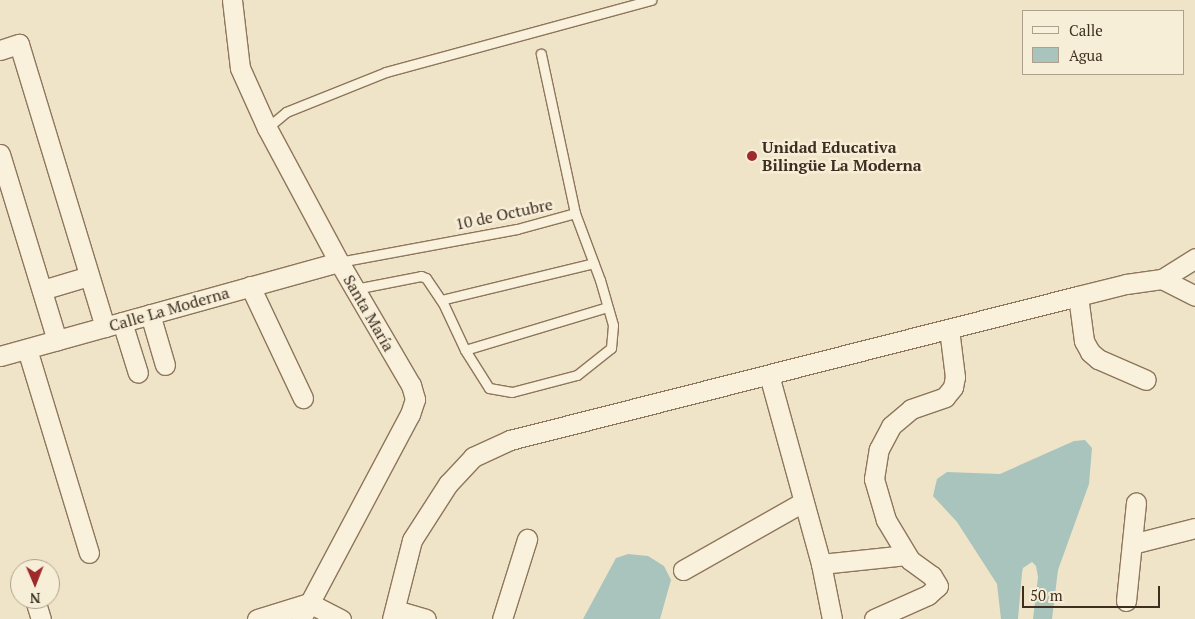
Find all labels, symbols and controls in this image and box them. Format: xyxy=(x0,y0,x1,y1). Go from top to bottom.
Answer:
legend xyxy=(1022,10,1185,75)
text: Calle xyxy=(1069,20,1103,40)
text: Agua xyxy=(1069,45,1103,65)
place label: Unidad Educativa Bilingüe La Moderna xyxy=(762,137,922,175)
marker: Unidad Educativa Bilingüe La Moderna xyxy=(746,150,758,162)
street label: 10 de Octubre xyxy=(454,194,554,234)
street label: Santa María xyxy=(339,271,399,355)
street label: Calle La Moderna xyxy=(107,283,231,335)
north arrow xyxy=(10,559,60,609)
scale bar xyxy=(1025,576,1162,608)
text: 50 m xyxy=(1030,585,1063,605)
text: N xyxy=(30,589,41,608)

